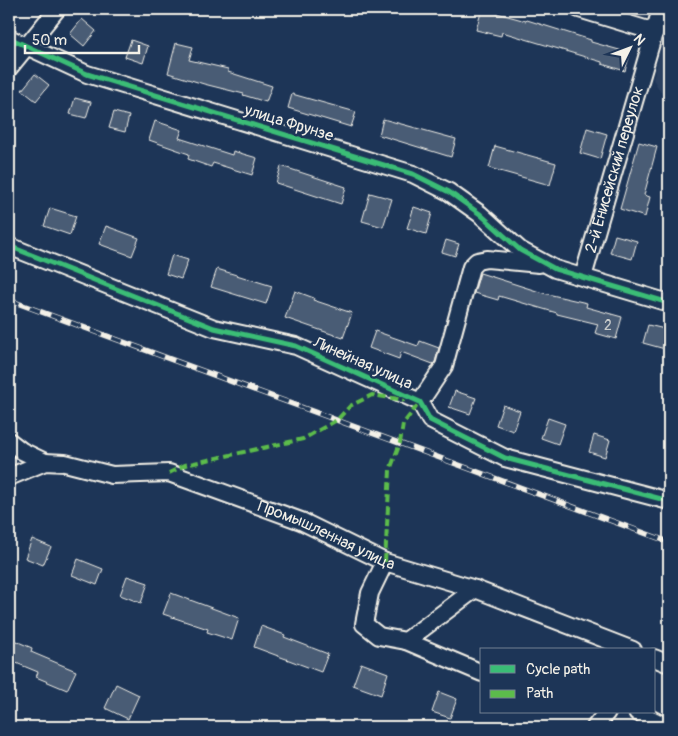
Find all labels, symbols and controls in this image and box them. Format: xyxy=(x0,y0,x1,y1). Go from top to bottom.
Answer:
scale bar xyxy=(25,22,139,54)
north arrow xyxy=(606,22,656,72)
text: N xyxy=(630,30,649,49)
text: 50 m xyxy=(32,31,67,50)
street label: 2-й Енисейский переулок xyxy=(581,84,648,255)
street label: улица Фрунзе xyxy=(241,100,336,146)
house number: 2 xyxy=(604,317,612,334)
street label: Линейная улица xyxy=(309,332,416,394)
street label: Промышленная улица xyxy=(255,496,397,574)
legend xyxy=(480,648,656,714)
text: Cycle path xyxy=(526,660,590,679)
text: Path xyxy=(526,684,553,703)

